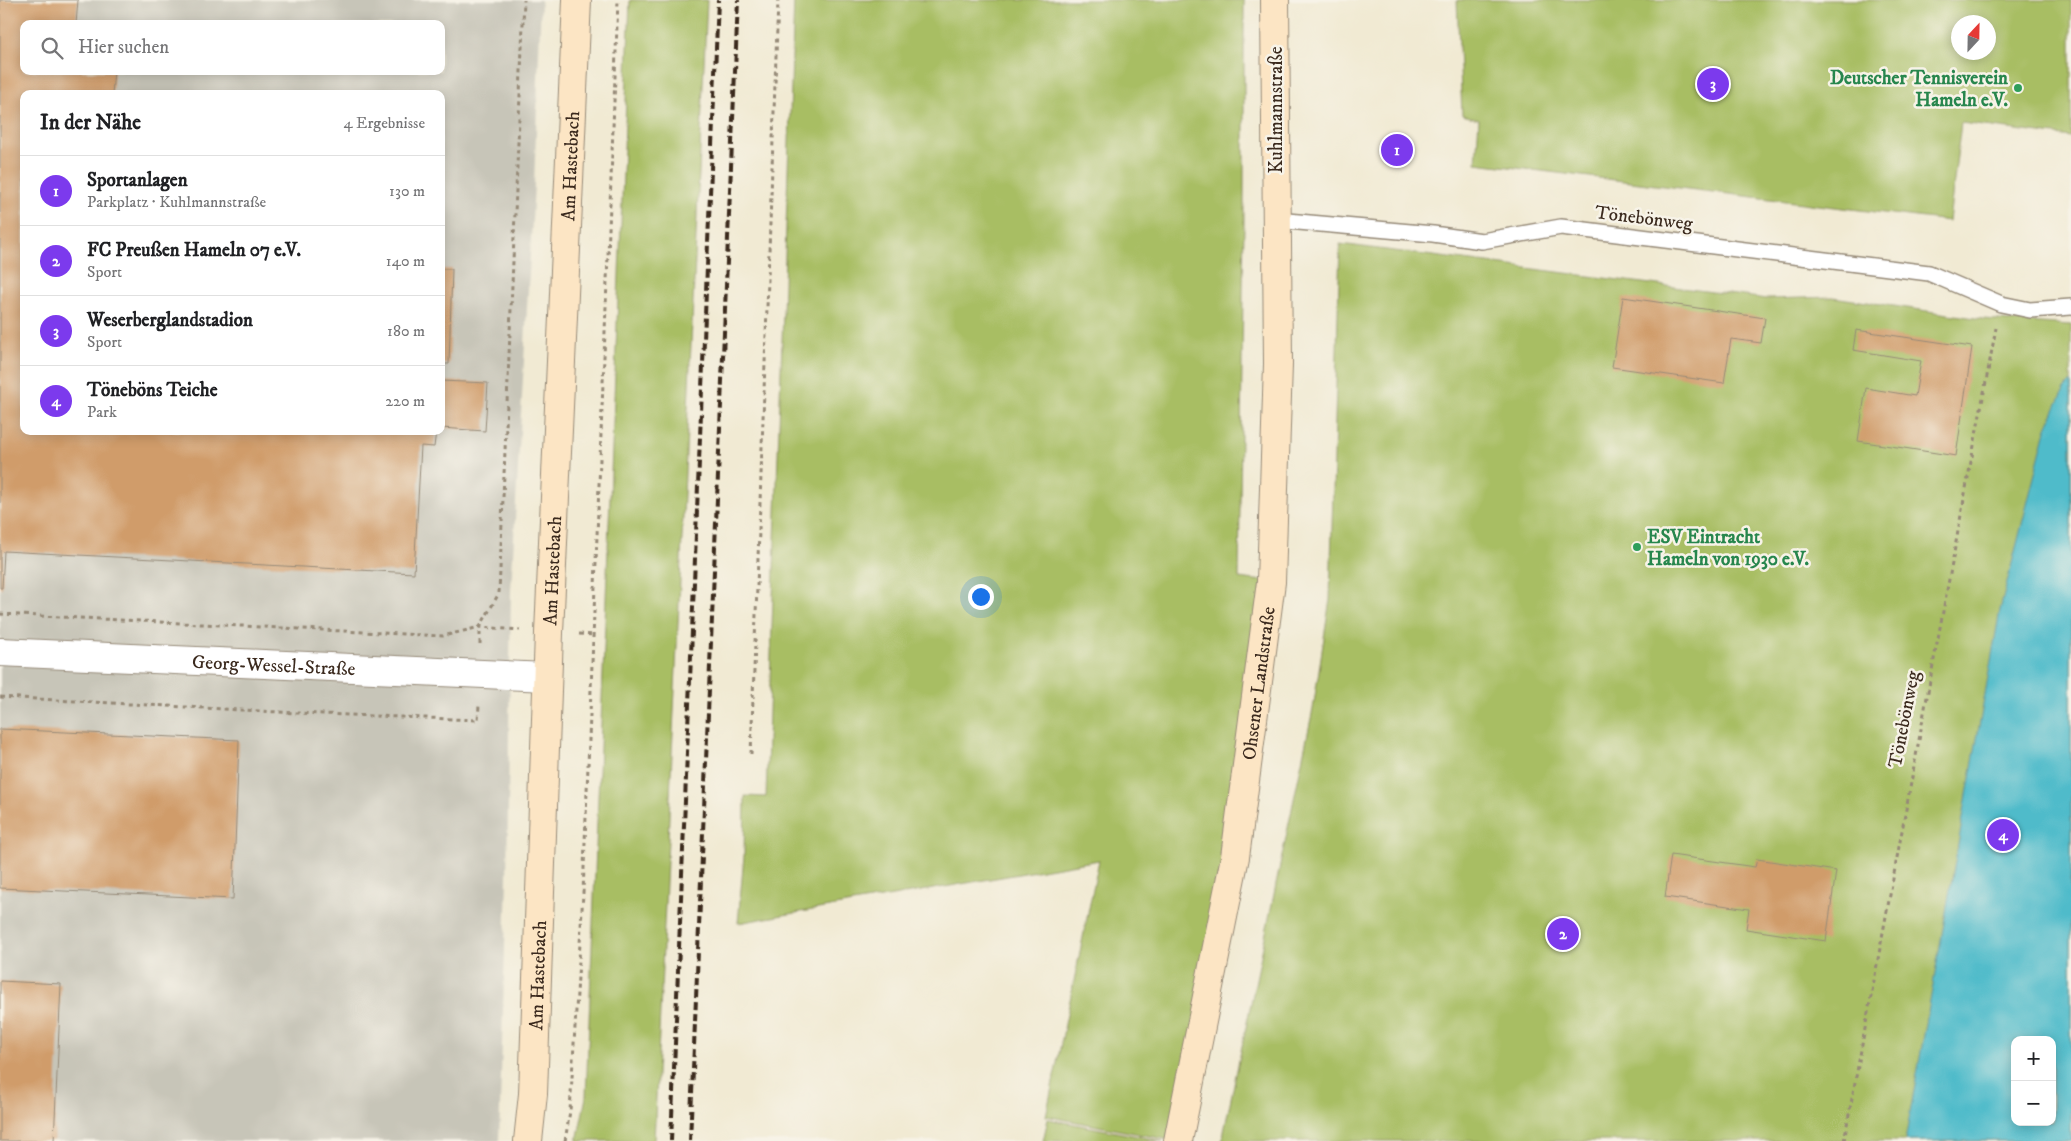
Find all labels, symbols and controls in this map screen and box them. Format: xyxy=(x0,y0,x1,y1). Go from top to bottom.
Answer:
north arrow xyxy=(1951,15,1996,60)
search box xyxy=(20,20,445,75)
icon: search xyxy=(38,34,66,62)
text: Hier suchen xyxy=(78,36,169,59)
street label: Kuhlmannstraße xyxy=(1265,46,1288,174)
pin: 3 xyxy=(1697,65,1729,103)
place label: Deutscher Tennisverein Hameln e.V. xyxy=(1830,67,2009,112)
marker: Deutscher Tennisverein Hameln e.V. xyxy=(2012,82,2024,94)
text: In der Nähe xyxy=(40,110,141,136)
street label: Am Hastebach xyxy=(557,111,585,222)
text: 4 Ergebnisse xyxy=(343,113,425,133)
pin: 1 xyxy=(1381,131,1413,169)
text: Sportanlagen xyxy=(87,169,188,192)
text: 1 xyxy=(53,181,59,201)
text: 130 m xyxy=(389,181,425,201)
text: Parkplatz · Kuhlmannstraße xyxy=(87,192,266,212)
street label: Tönebönweg xyxy=(1594,201,1695,236)
text: FC Preußen Hameln 07 e.V. xyxy=(87,239,301,262)
text: 2 xyxy=(52,251,60,271)
text: 140 m xyxy=(386,251,425,271)
text: Sport xyxy=(87,262,122,282)
text: Weserberglandstadion xyxy=(87,309,253,332)
text: 3 xyxy=(53,321,59,341)
text: 180 m xyxy=(387,321,425,341)
text: Sport xyxy=(87,332,122,352)
text: Töneböns Teiche xyxy=(87,379,218,402)
text: 4 xyxy=(51,391,61,411)
text: 220 m xyxy=(385,391,425,411)
text: Park xyxy=(87,402,117,422)
street label: Am Hastebach xyxy=(539,515,567,626)
place label: ESV Eintracht Hameln von 1930 e.V. xyxy=(1647,526,1810,571)
marker: ESV Eintracht Hameln von 1930 e.V. xyxy=(1631,541,1643,553)
your location xyxy=(968,584,994,610)
street label: Ohsener Landstraße xyxy=(1238,605,1281,761)
street label: Georg-Wessel-Straße xyxy=(192,651,356,681)
street label: Tönebönweg xyxy=(1884,668,1925,770)
pin: 4 xyxy=(1987,816,2019,854)
pin: 2 xyxy=(1547,915,1579,953)
street label: Am Hastebach xyxy=(525,920,552,1031)
map controls xyxy=(2011,1036,2056,1126)
button: + xyxy=(2011,1036,2056,1081)
button: − xyxy=(2011,1081,2056,1126)

